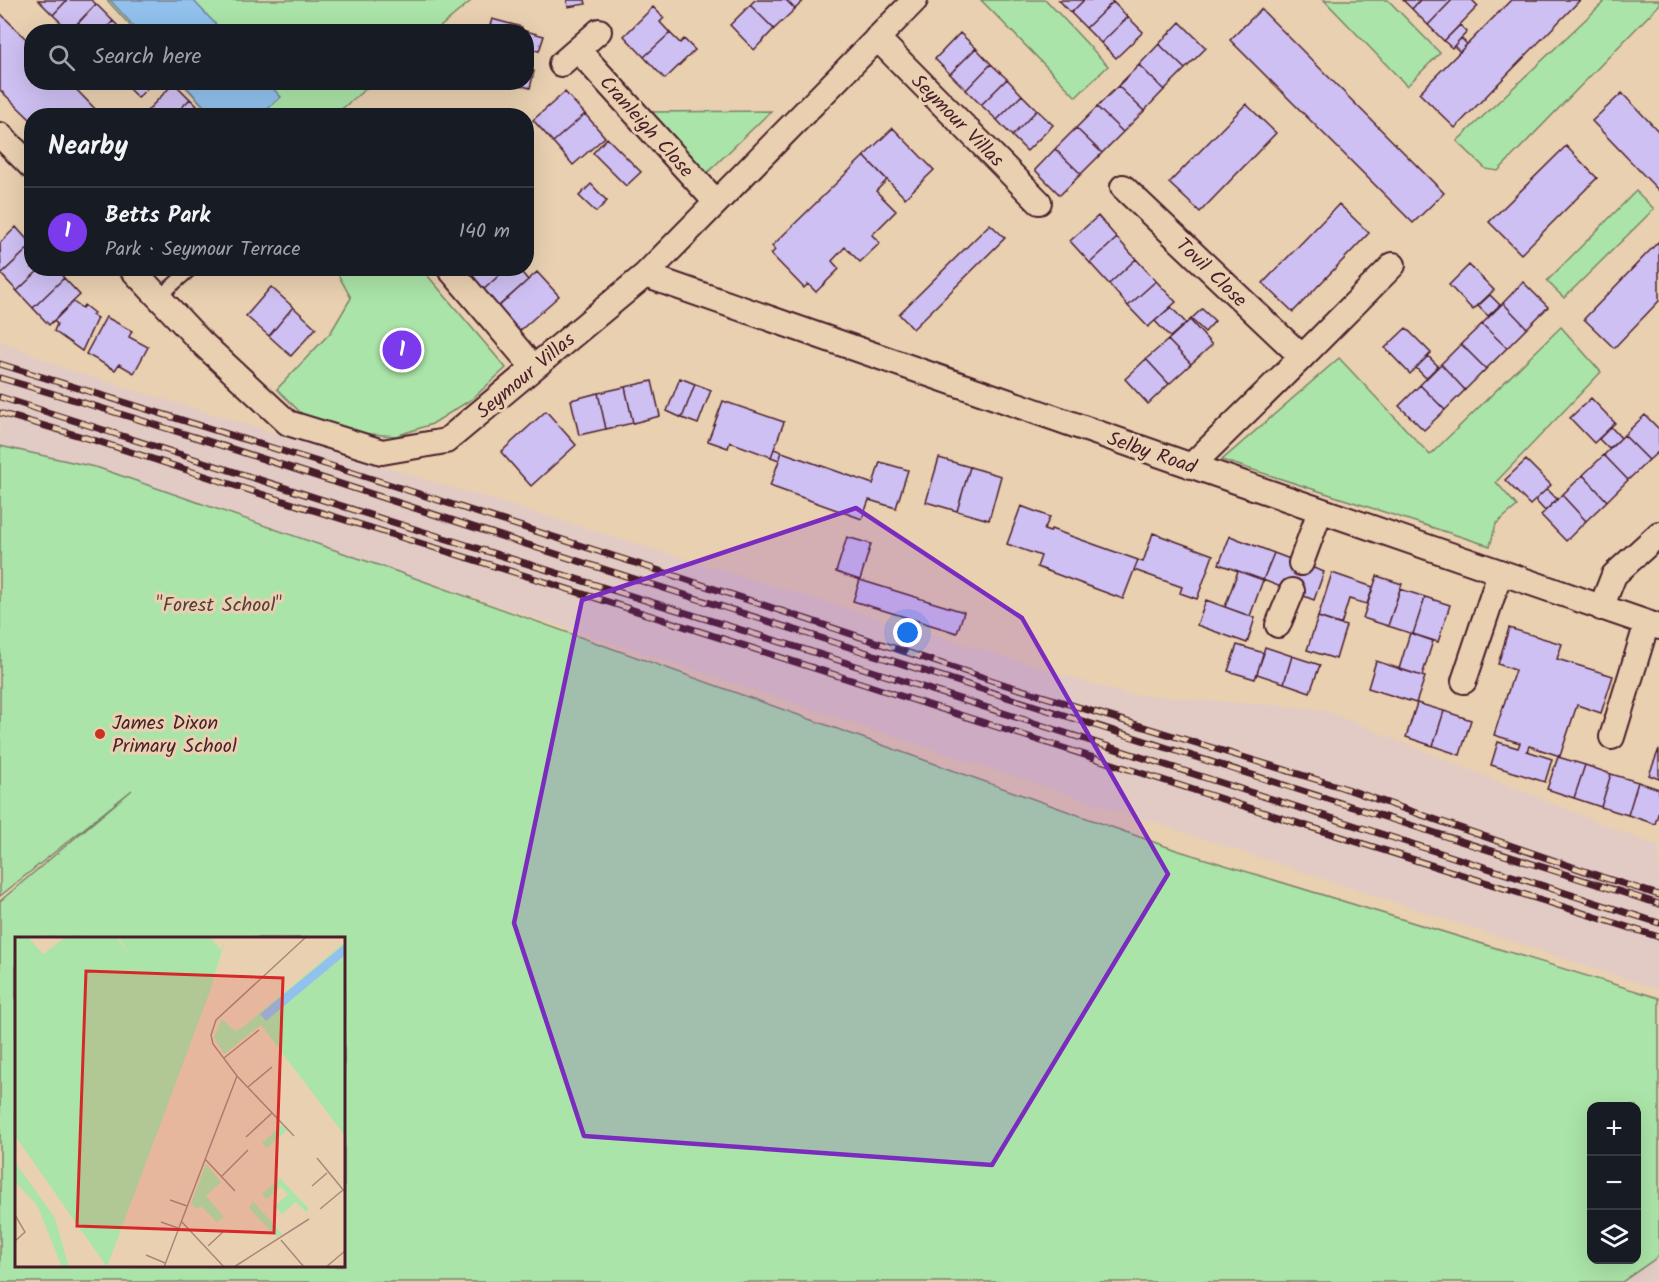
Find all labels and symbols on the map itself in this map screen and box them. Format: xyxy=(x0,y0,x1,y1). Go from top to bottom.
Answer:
street label: Seymour Villas xyxy=(902,67,1011,176)
street label: Cranleigh Close xyxy=(590,69,701,186)
street label: Tovil Close xyxy=(1167,231,1254,316)
street label: Seymour Villas xyxy=(470,325,583,428)
pin: 1 xyxy=(382,328,422,372)
street label: Selby Road xyxy=(1102,424,1201,484)
park label: "Forest School" xyxy=(156,590,282,622)
your location xyxy=(893,618,922,647)
place label: James Dixon Primary School xyxy=(112,708,237,763)
marker: James Dixon Primary School xyxy=(93,727,107,741)
inset map xyxy=(15,937,345,1267)

